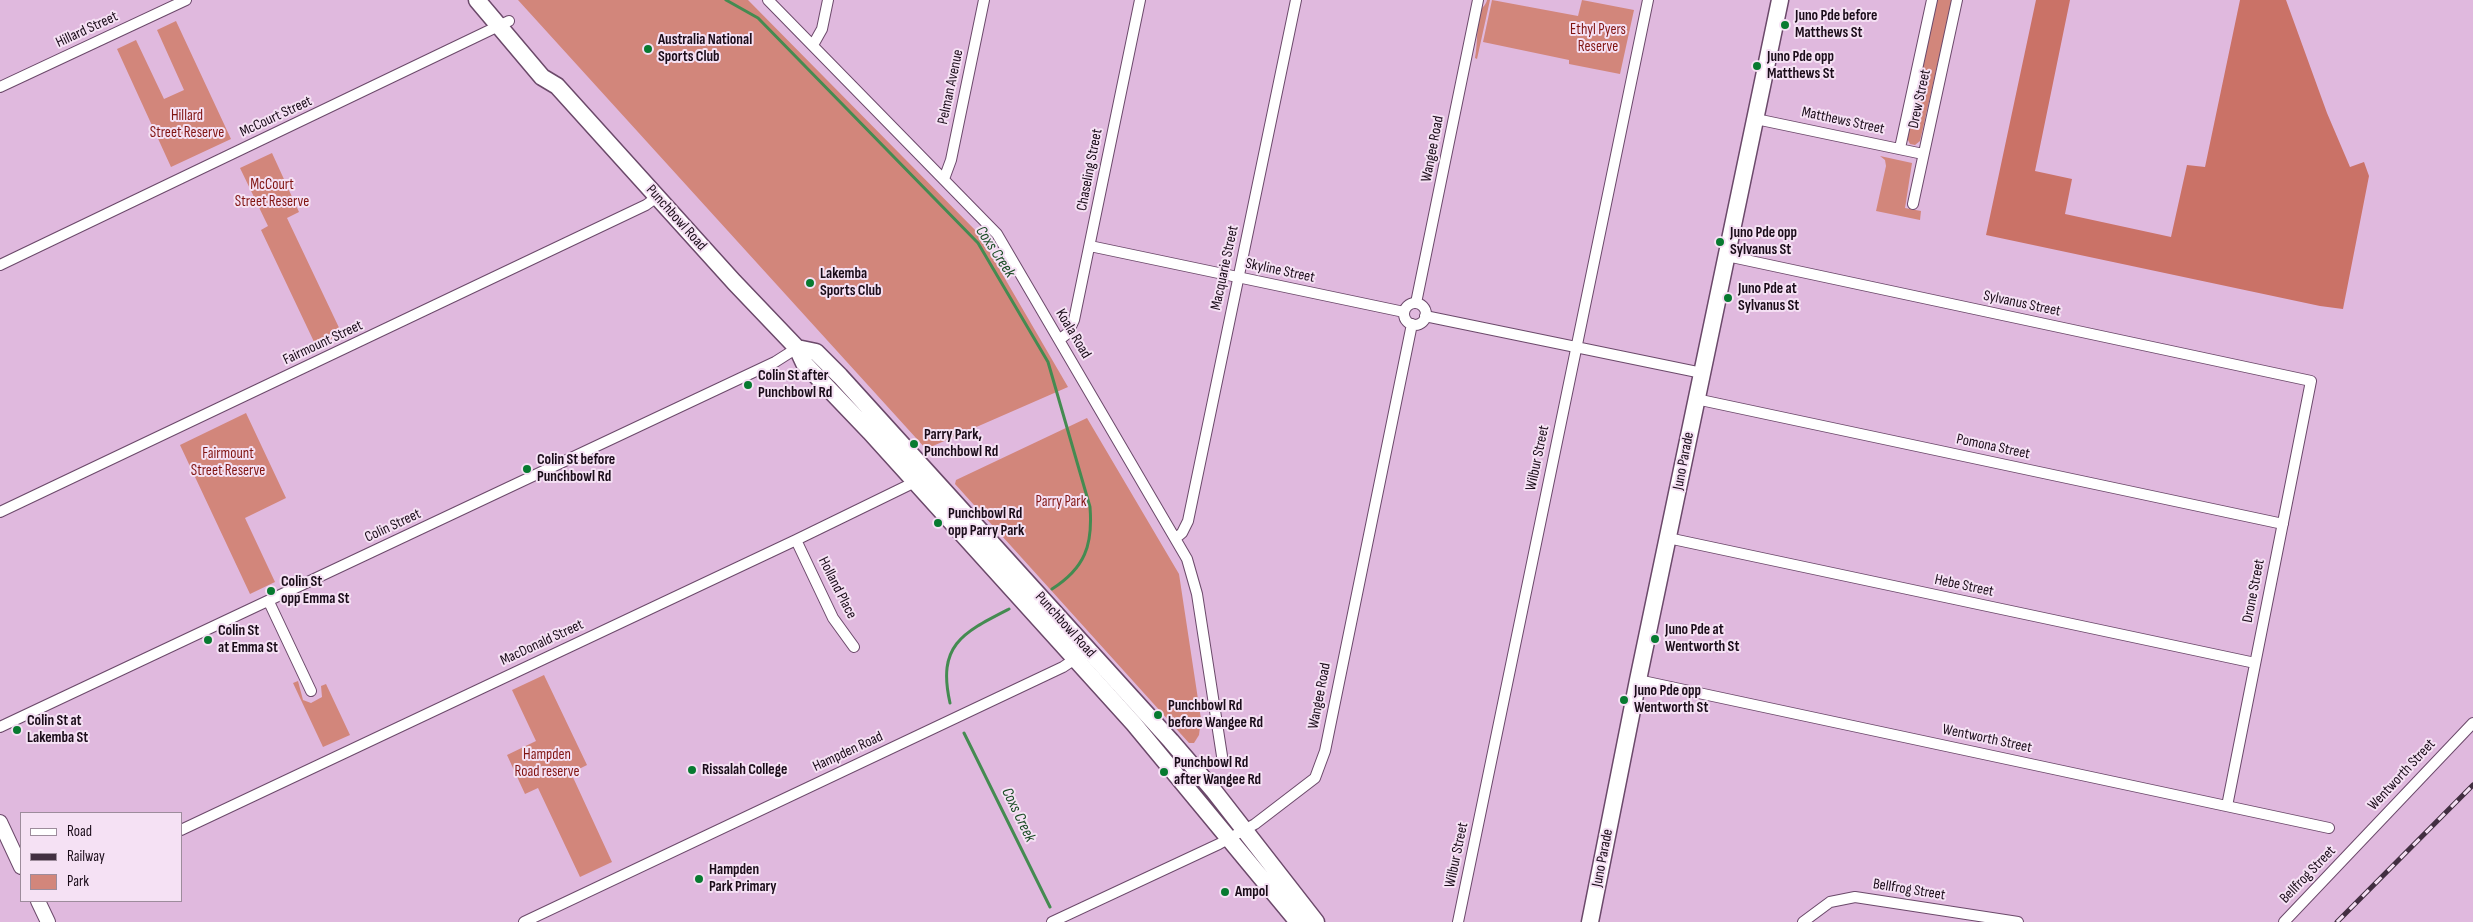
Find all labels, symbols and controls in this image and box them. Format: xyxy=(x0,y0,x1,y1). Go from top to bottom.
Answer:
place label: Juno Pde before Matthews St xyxy=(1795,7,1877,42)
street label: Hillard Street xyxy=(53,8,121,52)
marker: Juno Pde before Matthews St xyxy=(1779,19,1791,31)
park label: Ethyl Pyers Reserve xyxy=(1570,21,1626,56)
place label: Australia National Sports Club xyxy=(658,31,752,66)
marker: Australia National Sports Club xyxy=(642,43,654,55)
street label: Pelman Avenue xyxy=(934,48,968,126)
place label: Juno Pde opp Matthews St xyxy=(1767,48,1834,83)
marker: Juno Pde opp Matthews St xyxy=(1751,60,1763,72)
street label: Drew Street xyxy=(1905,68,1935,130)
street label: McCourt Street xyxy=(237,92,315,142)
street label: Matthews Street xyxy=(1800,103,1886,139)
park label: Hillard Street Reserve xyxy=(150,107,224,142)
street label: Wangee Road xyxy=(1418,114,1448,184)
street label: Chaseling Street xyxy=(1073,127,1107,213)
park label: McCourt Street Reserve xyxy=(235,176,309,211)
street label: Punchbowl Road xyxy=(642,181,710,255)
water label: Coxs Creek xyxy=(971,223,1019,281)
street label: Macquarie Street xyxy=(1207,224,1243,312)
place label: Juno Pde opp Sylvanus St xyxy=(1730,224,1797,259)
marker: Juno Pde opp Sylvanus St xyxy=(1714,236,1726,248)
street label: Skyline Street xyxy=(1244,255,1316,287)
place label: Lakemba Sports Club xyxy=(820,265,882,300)
marker: Lakemba Sports Club xyxy=(804,277,816,289)
place label: Juno Pde at Sylvanus St xyxy=(1738,280,1799,315)
street label: Sylvanus Street xyxy=(1982,287,2062,321)
marker: Juno Pde at Sylvanus St xyxy=(1722,292,1734,304)
street label: Koala Road xyxy=(1051,306,1095,362)
street label: Fairmount Street xyxy=(280,317,366,369)
place label: Colin St after Punchbowl Rd xyxy=(758,367,832,402)
marker: Colin St after Punchbowl Rd xyxy=(742,379,754,391)
street label: Wilbur Street xyxy=(1522,424,1554,492)
place label: Parry Park, Punchbowl Rd xyxy=(924,426,998,461)
street label: Pomona Street xyxy=(1955,430,2031,464)
street label: Juno Parade xyxy=(1670,431,1698,491)
marker: Parry Park, Punchbowl Rd xyxy=(908,438,920,450)
park label: Fairmount Street Reserve xyxy=(191,445,265,480)
place label: Colin St before Punchbowl Rd xyxy=(537,451,615,486)
marker: Colin St before Punchbowl Rd xyxy=(521,463,533,475)
park label: Parry Park xyxy=(1036,493,1086,511)
street label: Colin Street xyxy=(362,505,424,547)
place label: Punchbowl Rd opp Parry Park xyxy=(948,505,1024,540)
marker: Punchbowl Rd opp Parry Park xyxy=(932,517,944,529)
street label: Holland Place xyxy=(814,554,860,622)
street label: Drone Street xyxy=(2239,558,2269,624)
street label: Hebe Street xyxy=(1933,571,1995,601)
place label: Colin St opp Emma St xyxy=(281,573,349,608)
marker: Colin St opp Emma St xyxy=(265,585,277,597)
street label: Punchbowl Road xyxy=(1031,588,1099,662)
street label: MacDonald Street xyxy=(498,616,586,670)
place label: Juno Pde at Wentworth St xyxy=(1665,621,1739,656)
place label: Colin St at Emma St xyxy=(218,622,278,657)
marker: Juno Pde at Wentworth St xyxy=(1649,633,1661,645)
marker: Colin St at Emma St xyxy=(202,634,214,646)
street label: Wangee Road xyxy=(1305,661,1335,731)
place label: Juno Pde opp Wentworth St xyxy=(1634,682,1708,717)
marker: Juno Pde opp Wentworth St xyxy=(1618,694,1630,706)
place label: Punchbowl Rd before Wangee Rd xyxy=(1168,697,1263,732)
marker: Punchbowl Rd before Wangee Rd xyxy=(1152,709,1164,721)
place label: Colin St at Lakemba St xyxy=(27,712,88,747)
street label: Wentworth Street xyxy=(1941,721,2033,757)
marker: Colin St at Lakemba St xyxy=(11,724,23,736)
street label: Hampden Road xyxy=(810,728,886,776)
street label: Wentworth Street xyxy=(2364,736,2440,814)
park label: Hampden Road reserve xyxy=(514,746,580,781)
place label: Punchbowl Rd after Wangee Rd xyxy=(1174,754,1261,789)
place label: Rissalah College xyxy=(702,761,787,779)
marker: Rissalah College xyxy=(686,764,698,776)
marker: Punchbowl Rd after Wangee Rd xyxy=(1158,766,1170,778)
water label: Coxs Creek xyxy=(997,785,1039,845)
legend xyxy=(20,812,182,902)
street label: Wilbur Street xyxy=(1441,821,1473,889)
text: Road xyxy=(67,822,92,841)
street label: Juno Parade xyxy=(1589,828,1617,888)
street label: Bellfrog Street xyxy=(2276,843,2340,907)
text: Railway xyxy=(67,847,105,866)
place label: Hampden Park Primary xyxy=(709,861,777,896)
text: Park xyxy=(67,872,89,891)
marker: Hampden Park Primary xyxy=(693,873,705,885)
street label: Bellfrog Street xyxy=(1872,875,1946,905)
place label: Ampol xyxy=(1235,883,1268,901)
marker: Ampol xyxy=(1219,886,1231,898)

